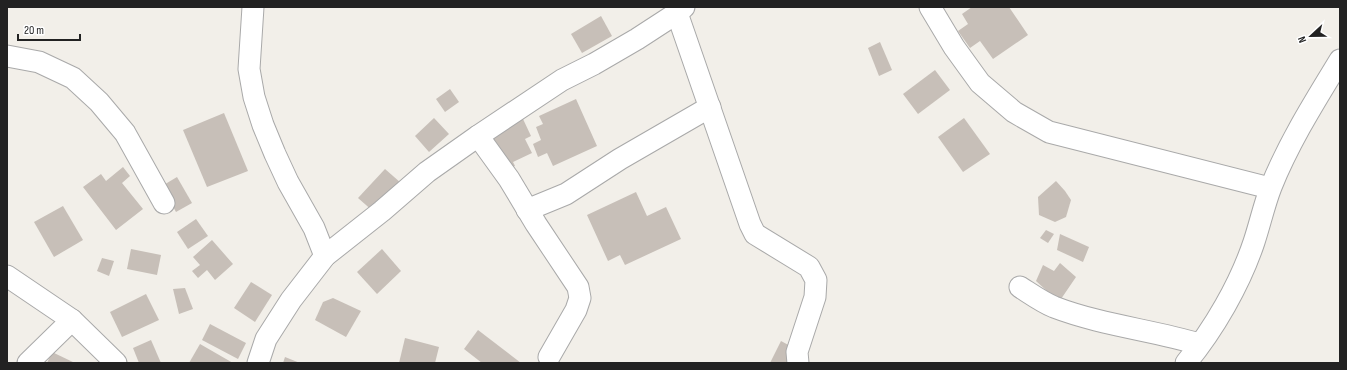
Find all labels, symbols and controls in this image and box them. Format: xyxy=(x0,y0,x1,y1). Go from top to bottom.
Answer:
scale bar xyxy=(18,16,80,42)
north arrow xyxy=(1291,16,1331,56)
text: 20 m xyxy=(24,23,44,38)
text: N xyxy=(1295,34,1309,45)

